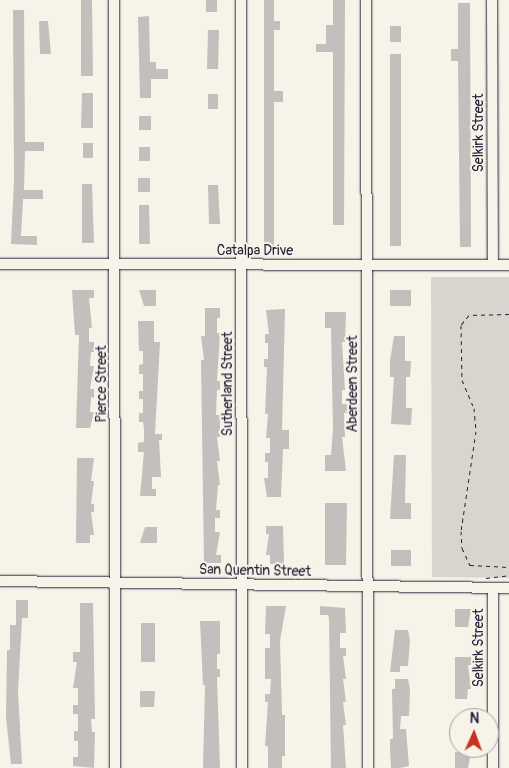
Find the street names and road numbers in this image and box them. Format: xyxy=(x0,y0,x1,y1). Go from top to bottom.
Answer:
street label: Selkirk Street xyxy=(471,94,487,172)
street label: Catalpa Drive xyxy=(217,243,293,259)
street label: Sutherland Street xyxy=(220,332,236,436)
street label: Aberdeen Street xyxy=(345,335,361,433)
street label: Pierce Street xyxy=(94,345,110,423)
street label: San Quentin Street xyxy=(199,562,311,580)
street label: Selkirk Street xyxy=(471,609,487,687)

